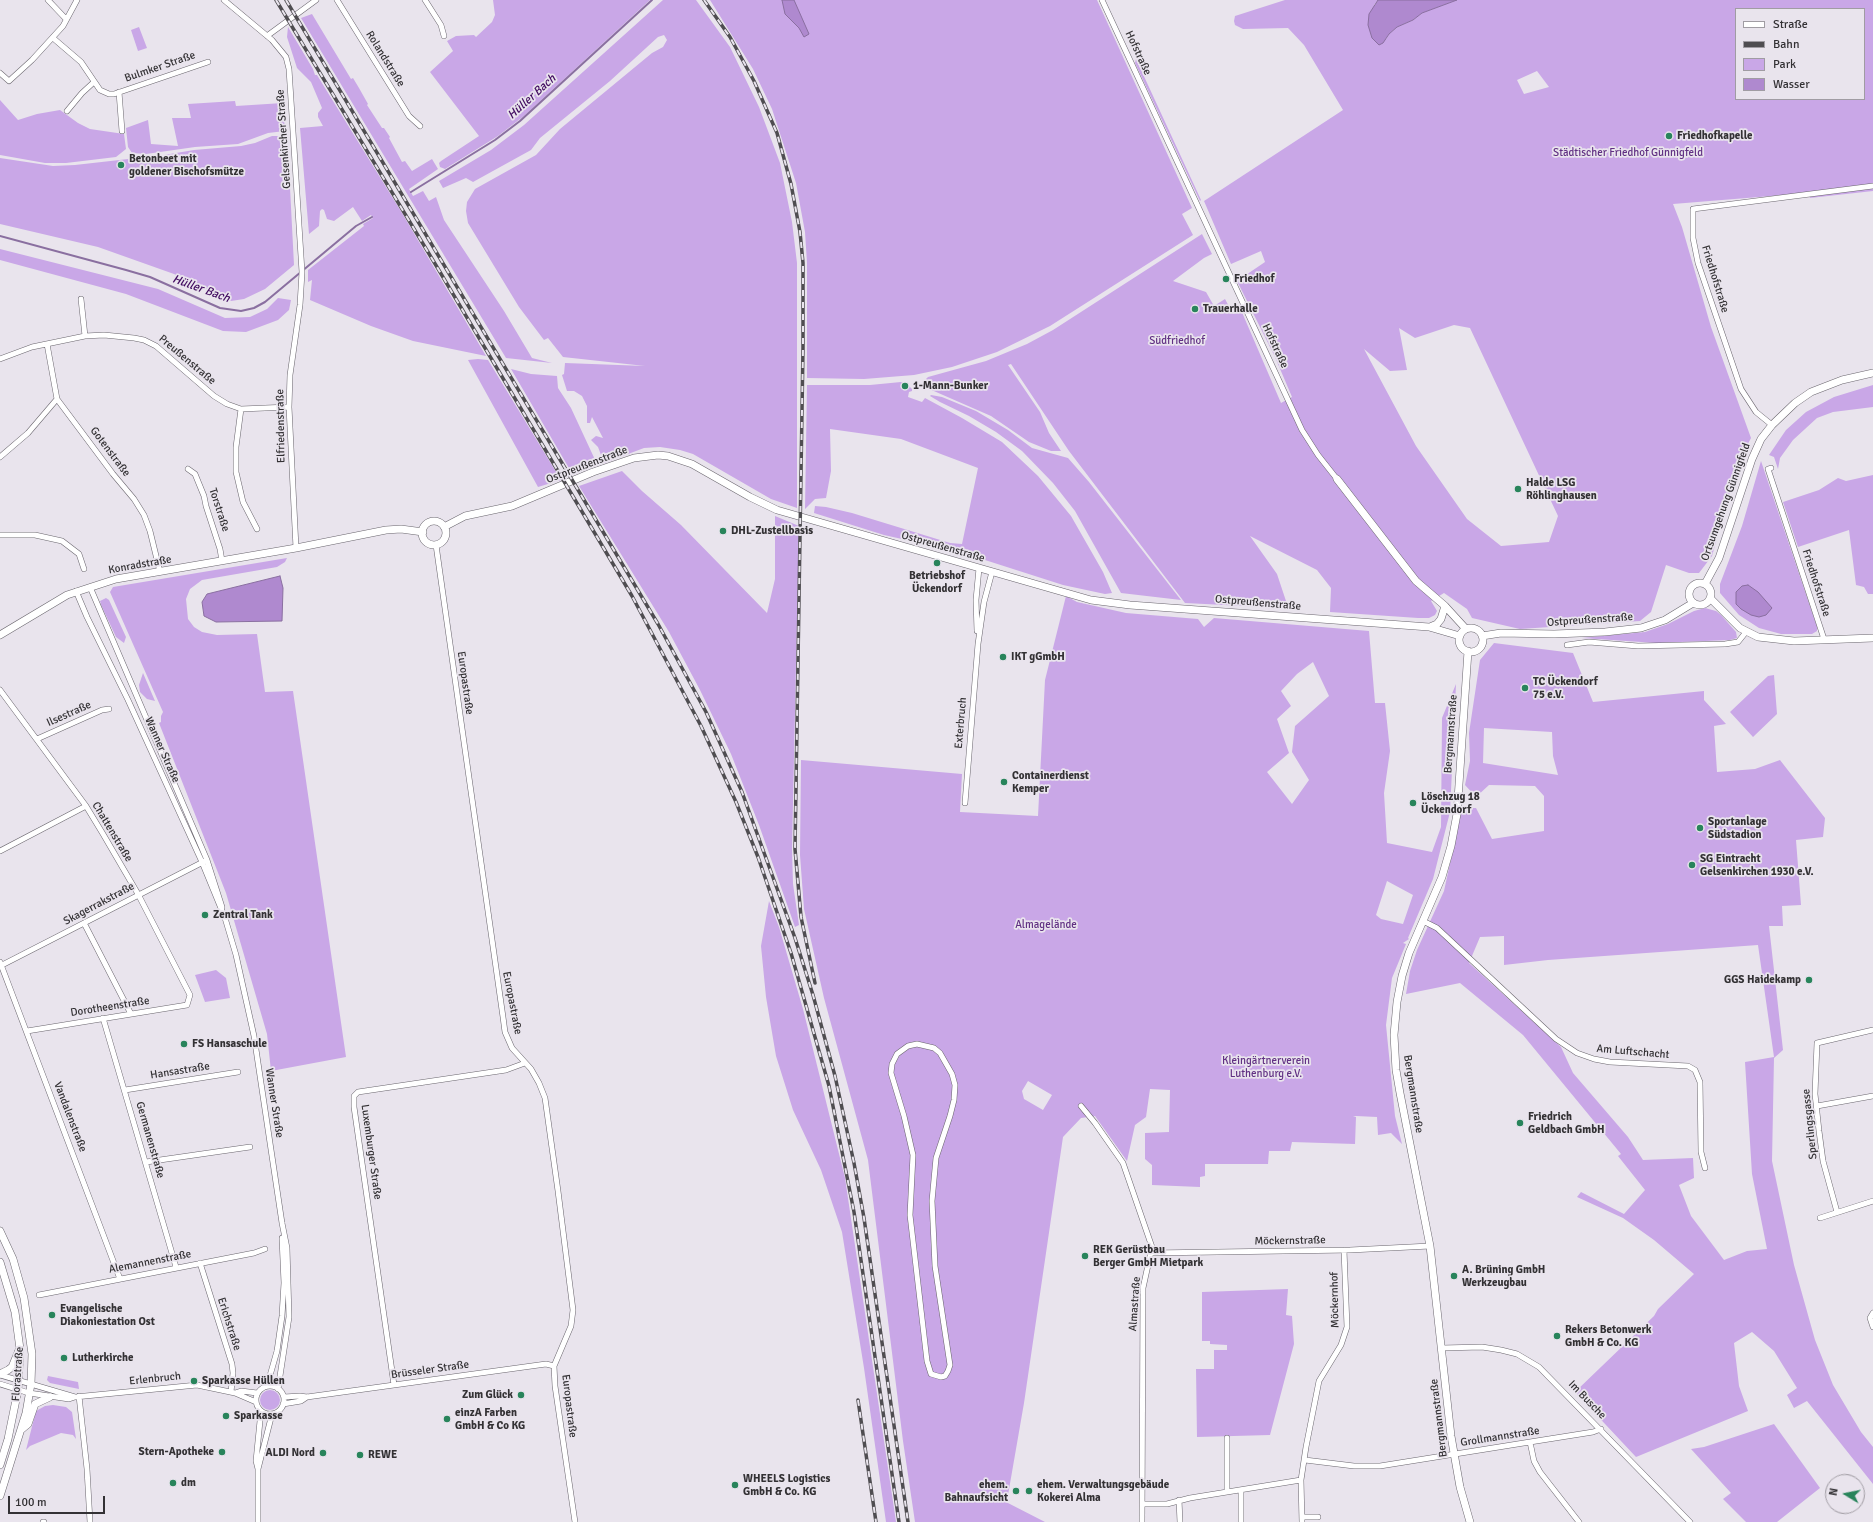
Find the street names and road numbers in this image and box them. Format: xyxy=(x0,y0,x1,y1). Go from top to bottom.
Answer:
street label: Rolandstraße xyxy=(363,29,407,89)
street label: Hofstraße xyxy=(1122,29,1154,77)
street label: Bulmker Straße xyxy=(123,49,197,85)
street label: Gelsenkircher Straße xyxy=(274,89,294,189)
street label: Friedhofstraße xyxy=(1698,244,1732,314)
street label: Hofstraße xyxy=(1259,322,1291,370)
street label: Preußenstraße xyxy=(156,332,218,388)
street label: Elfriedenstraße xyxy=(274,389,288,463)
street label: Gotenstraße xyxy=(87,425,133,479)
street label: Ortsumgehung Günnigfeld xyxy=(1699,441,1753,563)
street label: Ostpreußenstraße xyxy=(544,443,630,487)
street label: Torstraße xyxy=(206,487,232,533)
street label: Ostpreußenstraße xyxy=(900,529,986,565)
street label: Friedhofstraße xyxy=(1799,548,1833,618)
street label: Konradstraße xyxy=(107,553,173,577)
street label: Ostpreußenstraße xyxy=(1215,593,1301,613)
street label: Ostpreußenstraße xyxy=(1547,610,1633,630)
street label: Europastraße xyxy=(454,651,476,715)
street label: Bergmannstraße xyxy=(1442,694,1460,774)
street label: Exterbruch xyxy=(952,697,970,749)
street label: Ilsestraße xyxy=(45,698,93,730)
street label: Wanner Straße xyxy=(142,715,182,785)
street label: Chattenstraße xyxy=(89,800,135,864)
street label: Skagerrakstraße xyxy=(61,880,137,928)
street label: Europastraße xyxy=(499,970,525,1036)
street label: Dorotheenstraße xyxy=(70,994,150,1020)
street label: Am Luftschacht xyxy=(1596,1042,1670,1062)
street label: Bergmannstraße xyxy=(1400,1054,1426,1134)
street label: Hansastraße xyxy=(149,1060,211,1082)
street label: Wanner Straße xyxy=(262,1067,286,1139)
street label: Vandalenstraße xyxy=(51,1080,89,1154)
street label: Sperlingsgasse xyxy=(1800,1088,1820,1160)
street label: Germanenstraße xyxy=(133,1100,167,1180)
street label: Luxemburger Straße xyxy=(358,1104,384,1200)
street label: Möckernstraße xyxy=(1254,1234,1326,1248)
street label: Alemannenstraße xyxy=(108,1248,192,1276)
street label: Möckernhof xyxy=(1328,1272,1342,1328)
street label: Almastraße xyxy=(1127,1276,1143,1332)
street label: Erichstraße xyxy=(214,1296,244,1352)
street label: Florastraße xyxy=(10,1346,26,1402)
street label: Brüsseler Straße xyxy=(390,1358,470,1382)
street label: Erlenbruch xyxy=(128,1370,182,1388)
street label: Europastraße xyxy=(559,1374,579,1438)
street label: Bergmannstraße xyxy=(1428,1378,1450,1458)
street label: Im Busche xyxy=(1565,1378,1609,1422)
street label: Grollmannstraße xyxy=(1459,1424,1541,1450)

